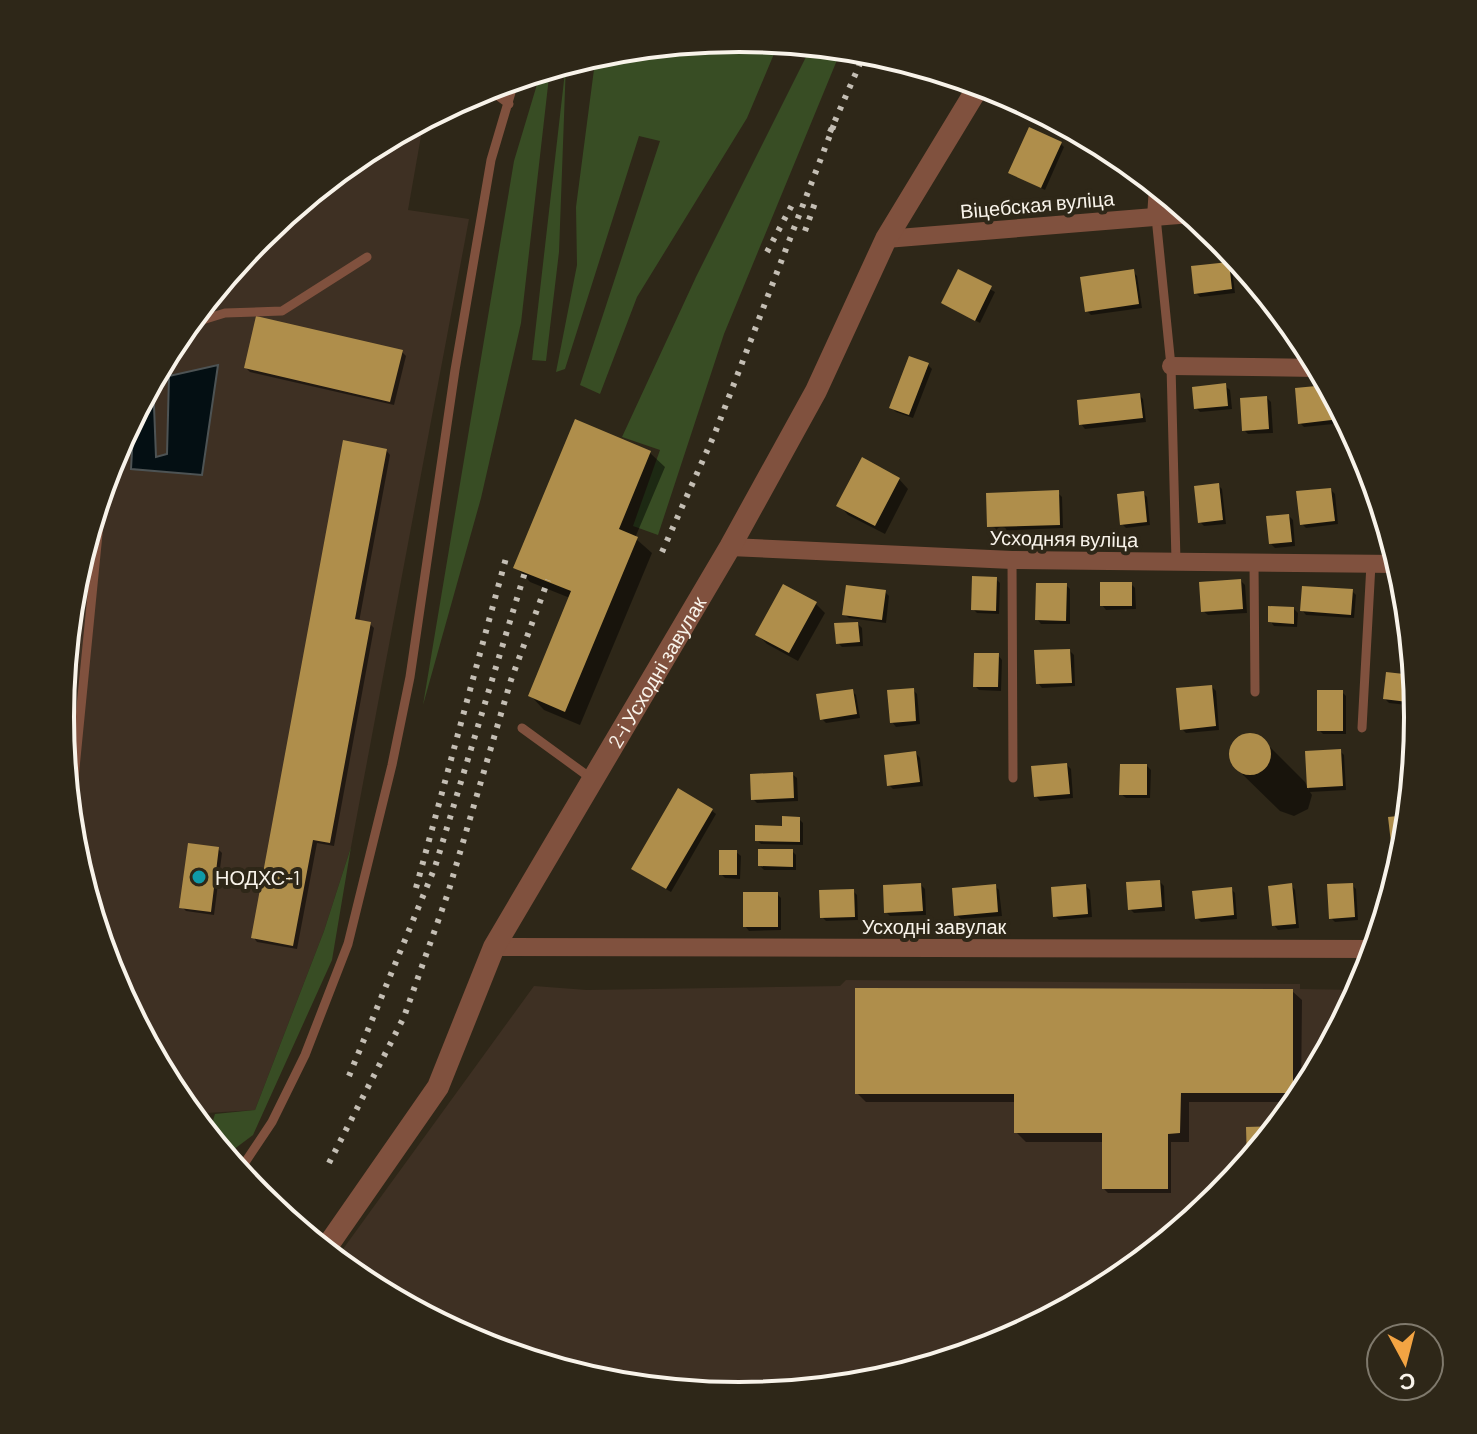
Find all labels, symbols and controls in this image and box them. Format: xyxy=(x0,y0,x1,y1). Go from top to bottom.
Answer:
street label: Віцебская вуліца xyxy=(959,185,1116,223)
street label: Усходняя вуліца xyxy=(989,525,1139,551)
street label: 2-і Усходні завулак xyxy=(602,592,710,752)
place label: НОДХС-1 xyxy=(215,865,300,889)
marker: НОДХС-1 xyxy=(190,868,208,886)
street label: Усходні завулак xyxy=(862,914,1007,938)
north arrow xyxy=(1365,1322,1445,1402)
text: С xyxy=(1398,1369,1417,1397)

